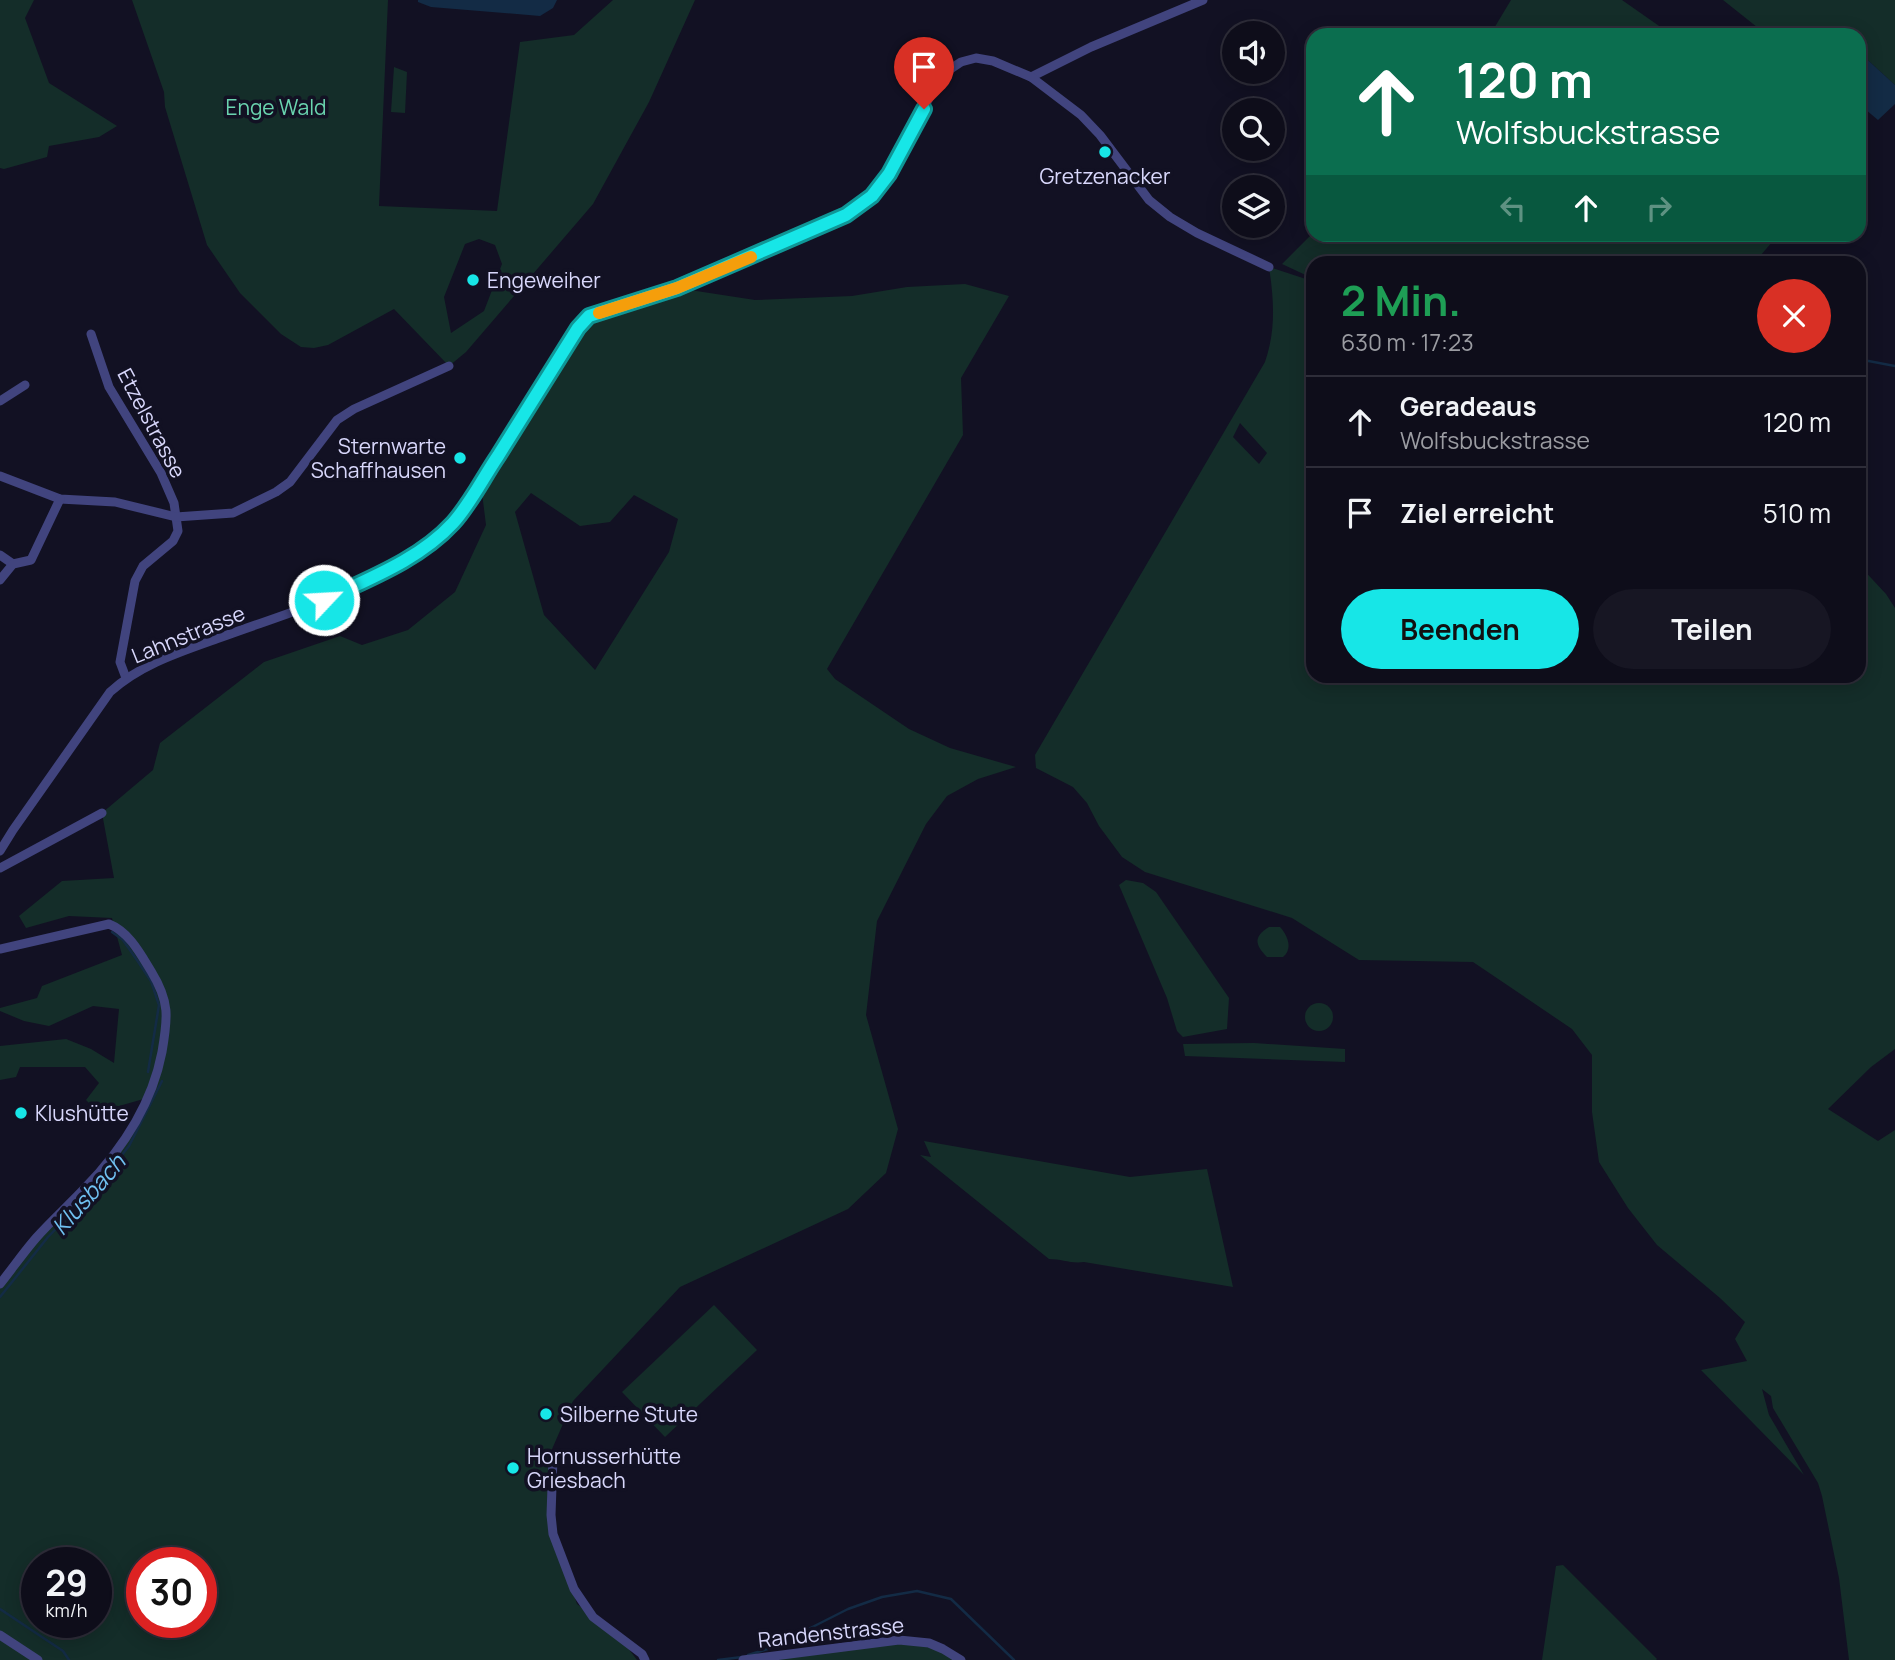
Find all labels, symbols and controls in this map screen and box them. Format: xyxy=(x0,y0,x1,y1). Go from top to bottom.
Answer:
map controls xyxy=(1222,21,1285,238)
button: sound xyxy=(1222,21,1285,84)
pin xyxy=(894,37,954,109)
text: 120 m xyxy=(1456,46,1593,113)
icon: arrive xyxy=(905,48,943,86)
icon: ahead xyxy=(1341,56,1432,147)
park label: Enge Wald xyxy=(225,93,327,121)
button: search xyxy=(1222,98,1285,161)
text: Wolfsbuckstrasse xyxy=(1456,110,1720,154)
marker: Gretzenacker xyxy=(1097,144,1113,160)
place label: Gretzenacker xyxy=(1040,162,1171,190)
button: layers xyxy=(1222,175,1285,238)
icon: left xyxy=(1494,189,1532,227)
icon: ahead xyxy=(1567,189,1605,227)
icon: right xyxy=(1640,189,1678,227)
place label: Engeweiher xyxy=(487,266,601,294)
text: 2 Min. xyxy=(1341,271,1461,329)
marker: Engeweiher xyxy=(465,272,481,288)
button: close xyxy=(1757,279,1831,353)
text: 630 m · 17:23 xyxy=(1341,326,1474,358)
street label: Etzelstrasse xyxy=(111,363,193,483)
text: Geradeaus xyxy=(1400,388,1536,424)
icon: ahead xyxy=(1341,403,1379,441)
text: 120 m xyxy=(1763,404,1831,440)
text: Wolfsbuckstrasse xyxy=(1400,424,1590,456)
place label: Sternwarte Schaffhausen xyxy=(311,432,446,484)
marker: Sternwarte Schaffhausen xyxy=(452,450,468,466)
icon: arrive xyxy=(1341,494,1379,532)
text: Ziel erreicht xyxy=(1400,495,1554,531)
text: 510 m xyxy=(1763,495,1831,531)
position arrow xyxy=(287,563,361,637)
button: Beenden xyxy=(1341,589,1579,669)
button: Teilen xyxy=(1593,589,1831,669)
street label: Lahnstrasse xyxy=(127,599,249,669)
place label: Klushütte xyxy=(35,1099,129,1127)
marker: Klushütte xyxy=(13,1105,29,1121)
water label: Klusbach xyxy=(44,1146,133,1241)
place label: Silberne Stute xyxy=(560,1400,698,1428)
marker: Silberne Stute xyxy=(538,1406,554,1422)
place label: Hornusserhütte Griesbach xyxy=(527,1442,681,1494)
marker: Hornusserhütte Griesbach xyxy=(505,1460,521,1476)
speed limit sign: 30 xyxy=(126,1547,217,1638)
text: 29 xyxy=(45,1559,88,1607)
text: km/h xyxy=(46,1598,87,1622)
street label: Randenstrasse xyxy=(757,1610,905,1654)

